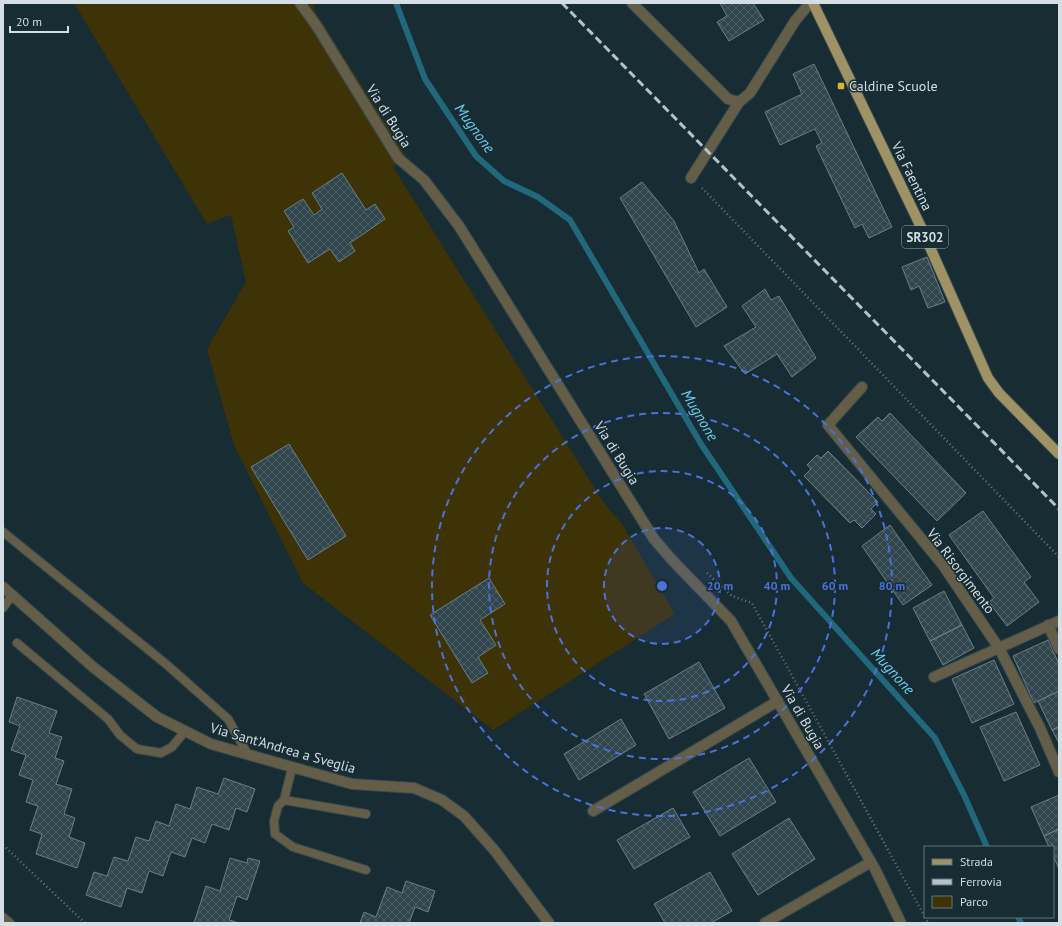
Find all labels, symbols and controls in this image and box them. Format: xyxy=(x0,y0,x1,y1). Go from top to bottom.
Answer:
scale bar xyxy=(10,8,68,34)
text: 20 m xyxy=(16,14,42,29)
place label: Caldine Scuole xyxy=(849,77,938,95)
street label: Via di Bugia xyxy=(362,80,416,151)
marker: Caldine Scuole xyxy=(836,81,846,91)
water label: Mugnone xyxy=(451,100,499,157)
street label: Via Faentina xyxy=(887,138,936,213)
road number: SR302 xyxy=(902,226,948,248)
water label: Mugnone xyxy=(677,386,723,444)
street label: Via di Bugia xyxy=(590,417,644,488)
street label: Via Risorgimento xyxy=(922,524,999,617)
text: 20 m xyxy=(707,578,733,593)
text: 40 m xyxy=(764,578,790,593)
text: 60 m xyxy=(822,578,848,593)
text: 80 m xyxy=(879,578,905,593)
centre of rings xyxy=(655,579,669,593)
water label: Mugnone xyxy=(867,644,919,698)
street label: Via di Bugia xyxy=(777,681,829,752)
street label: Via Sant'Andrea a Sveglia xyxy=(207,718,358,777)
legend xyxy=(924,846,1054,918)
text: Strada xyxy=(960,854,993,869)
text: Ferrovia xyxy=(960,874,1002,889)
text: Parco xyxy=(960,894,988,909)

